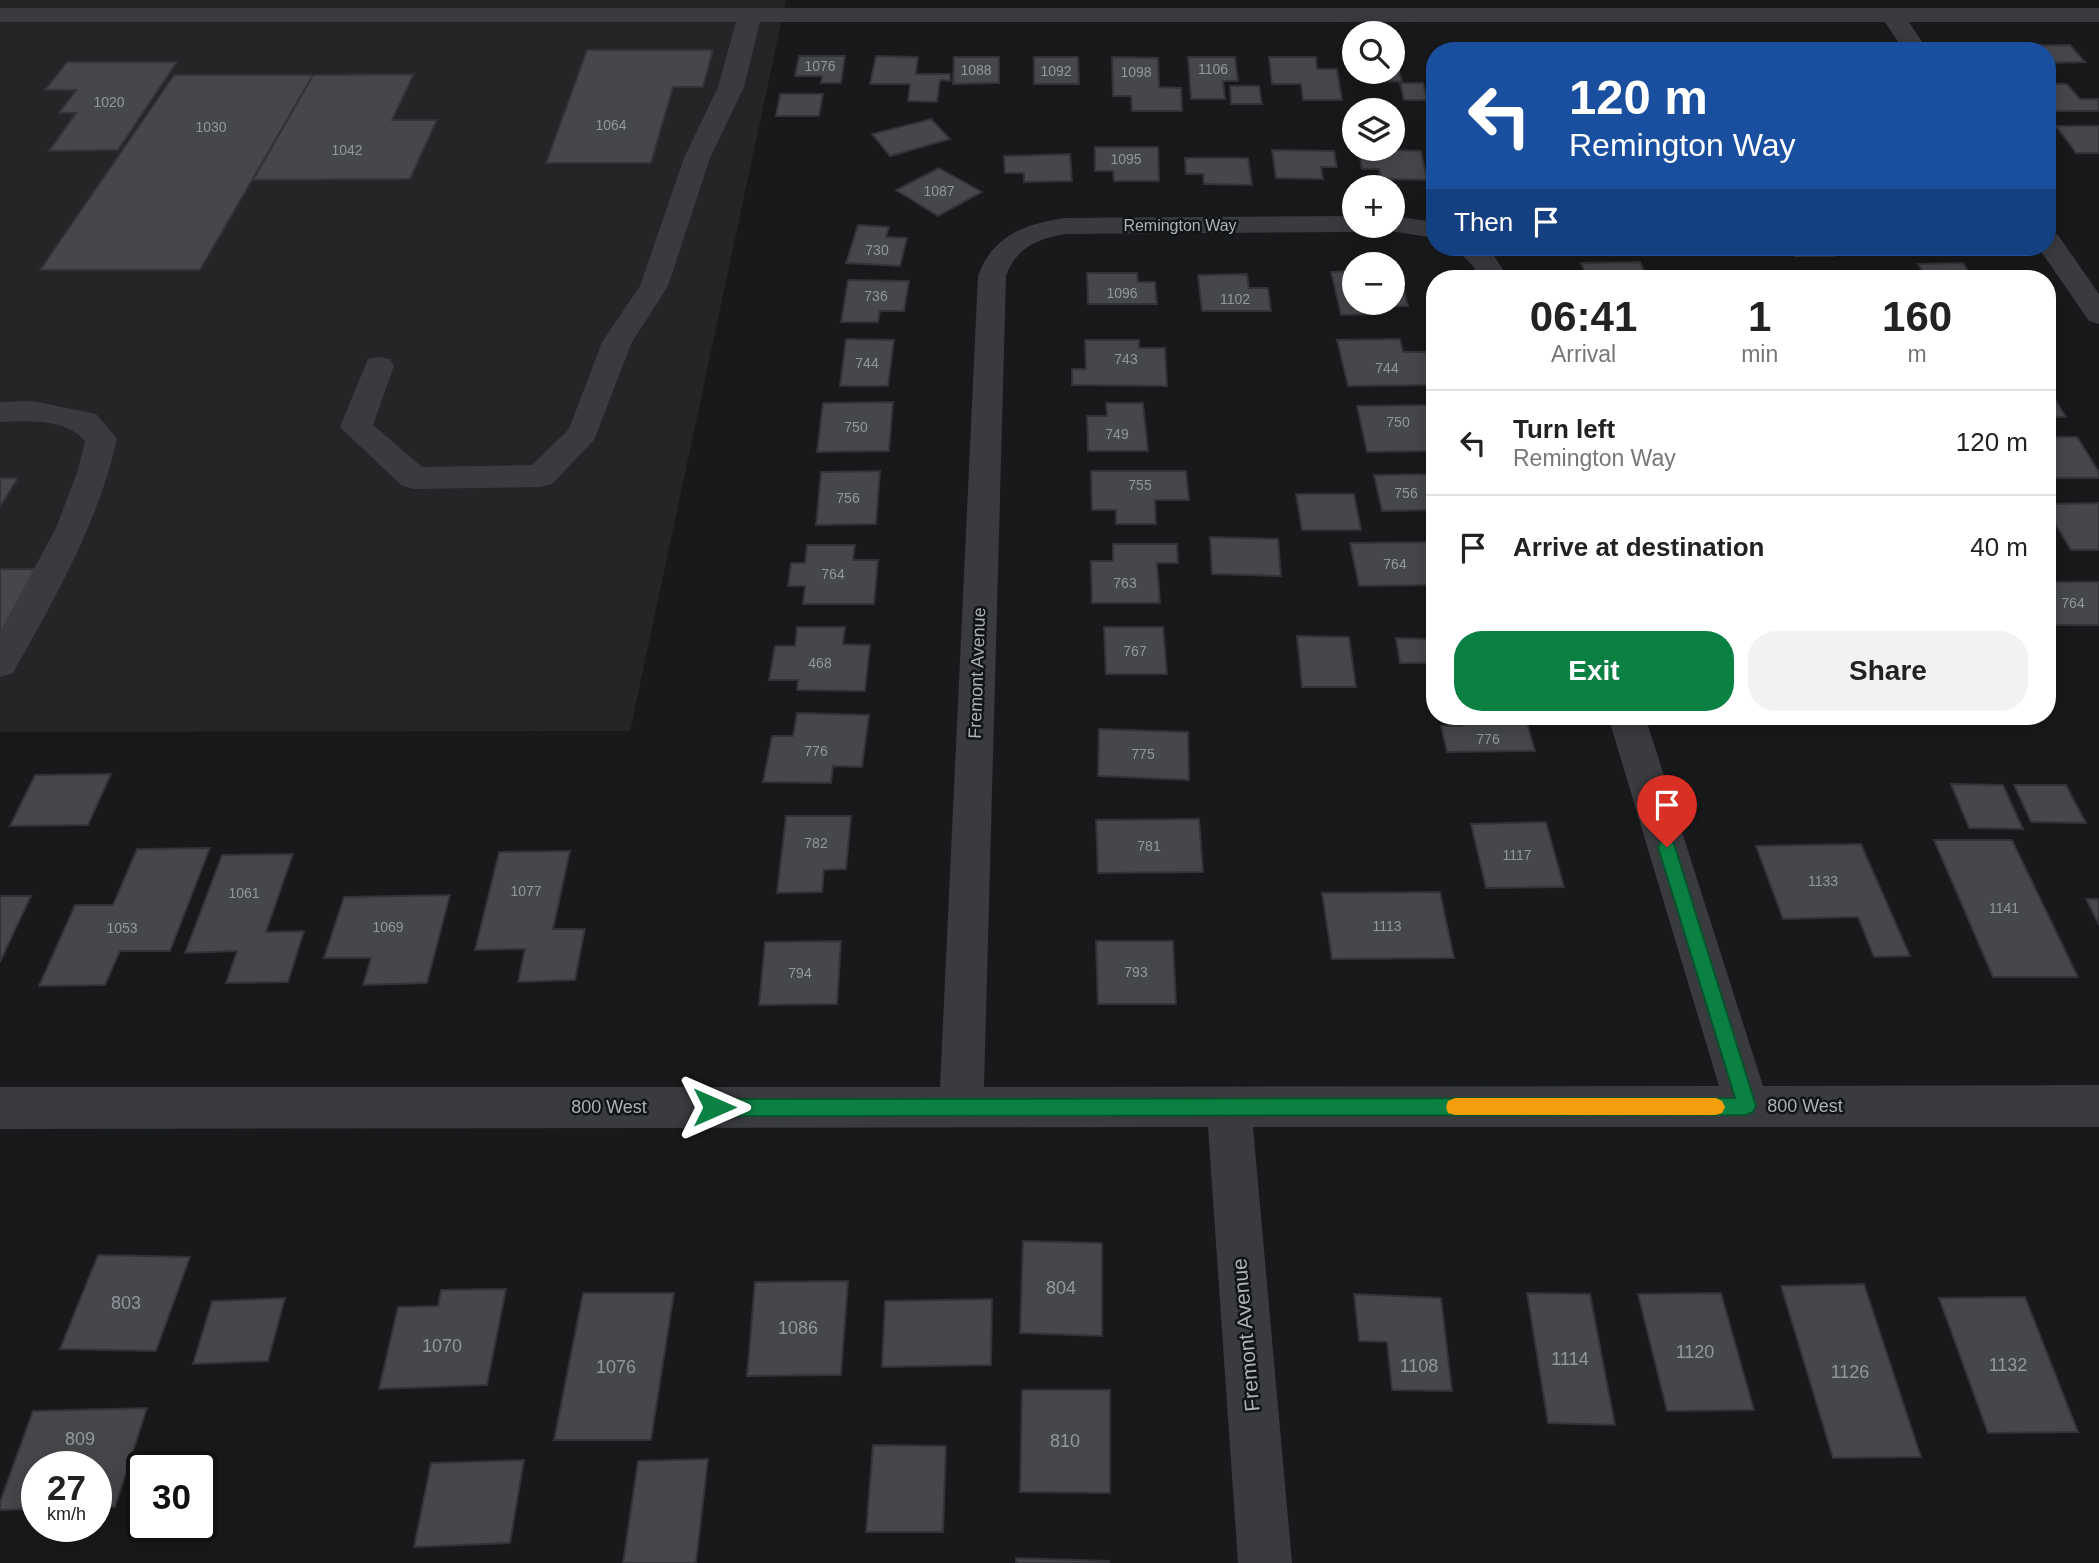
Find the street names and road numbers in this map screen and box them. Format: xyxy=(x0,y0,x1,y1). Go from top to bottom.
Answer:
street label: Remington Way xyxy=(1123,217,1237,234)
street label: Fremont Avenue xyxy=(965,607,989,739)
street label: 800 West xyxy=(1767,1096,1843,1116)
street label: 800 West xyxy=(571,1097,647,1117)
street label: Fremont Avenue xyxy=(1227,1257,1264,1413)

